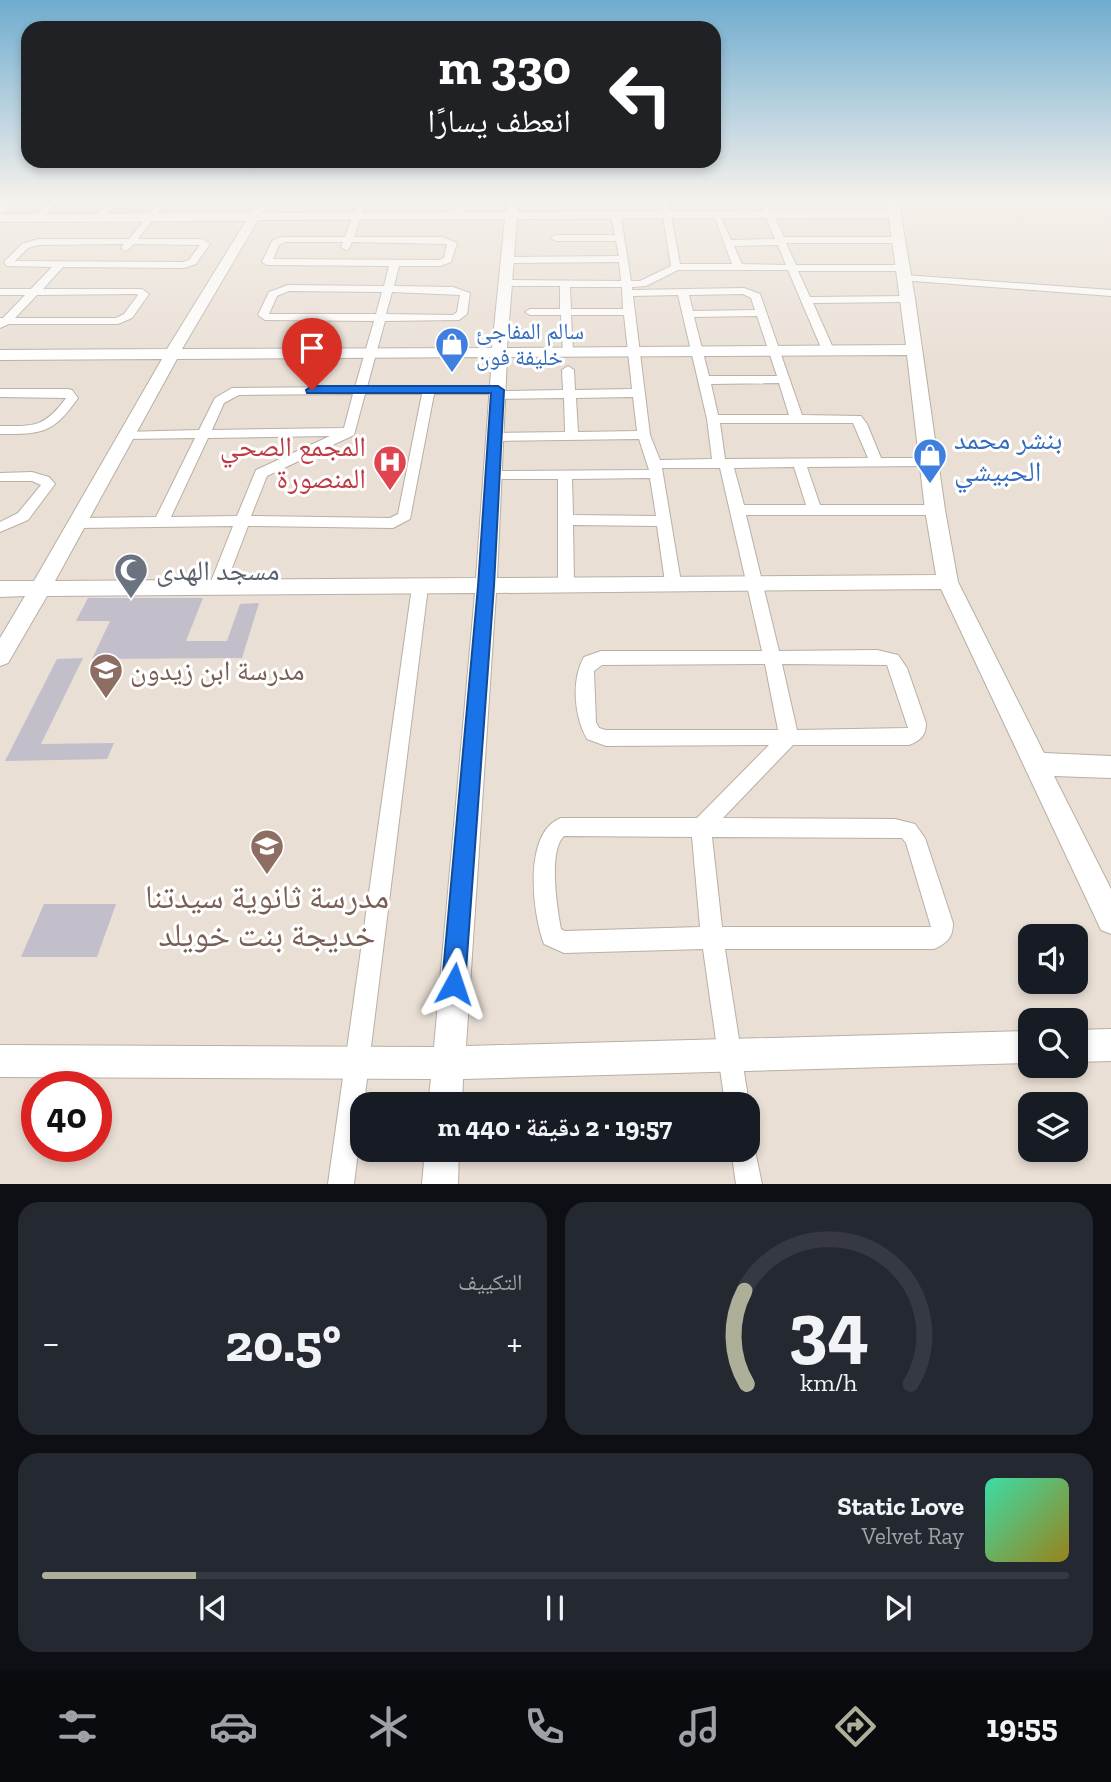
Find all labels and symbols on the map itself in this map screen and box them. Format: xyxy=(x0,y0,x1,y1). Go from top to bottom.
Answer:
place label: سالم المفاجئ خليفة فون xyxy=(476,317,584,371)
pin xyxy=(282,318,342,390)
shop icon: سالم المفاجئ خليفة فون xyxy=(433,325,471,374)
place label: بنشر محمد الحبيشي xyxy=(954,423,1062,494)
place label: المجمع الصحي المنصورة xyxy=(220,430,366,495)
shop icon: بنشر محمد الحبيشي xyxy=(911,436,949,485)
hospital icon: المجمع الصحي المنصورة xyxy=(371,443,409,492)
mosque icon: مسجد الهدى xyxy=(112,551,150,600)
place label: مسجد الهدى xyxy=(156,554,279,587)
school or university icon: مدرسة ابن زيدون xyxy=(87,651,125,700)
place label: مدرسة ابن زيدون xyxy=(130,654,305,688)
school or university icon: مدرسة ثانوية سيدتنا خديجة بنت خويلد xyxy=(248,827,286,876)
place label: مدرسة ثانوية سيدتنا خديجة بنت خويلد xyxy=(145,877,389,954)
position arrow xyxy=(417,947,491,1021)
speed limit sign: 40 xyxy=(21,1071,112,1162)

